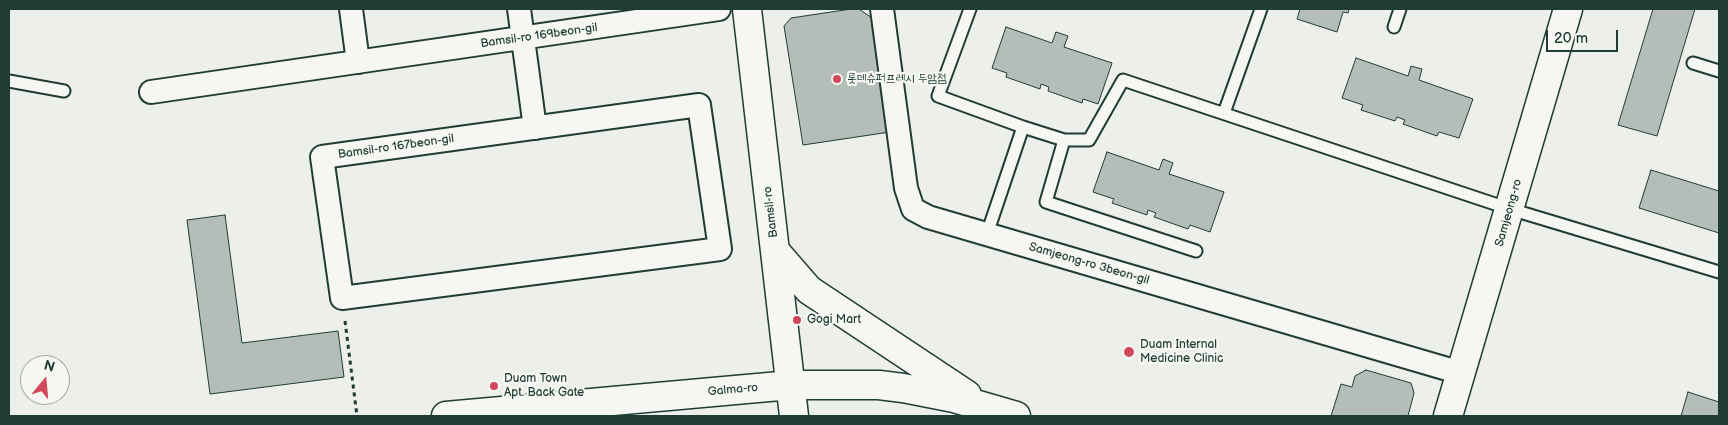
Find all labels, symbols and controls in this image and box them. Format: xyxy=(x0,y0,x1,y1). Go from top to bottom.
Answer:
scale bar xyxy=(1548,20,1620,52)
street label: Bamsil-ro 169beon-gil xyxy=(480,21,598,51)
text: 20 m xyxy=(1554,29,1588,48)
place label: 롯데슈퍼프레시 두암점 xyxy=(847,72,947,86)
marker: 롯데슈퍼프레시 두암점 xyxy=(831,73,843,85)
street label: Bamsil-ro 167beon-gil xyxy=(337,132,455,162)
street label: Samjeong-ro xyxy=(1492,177,1526,249)
street label: Bamsil-ro xyxy=(761,185,781,239)
street label: Samjeong-ro 3beon-gil xyxy=(1027,240,1151,288)
place label: Gogi Mart xyxy=(807,313,861,327)
marker: Gogi Mart xyxy=(791,314,803,326)
place label: Duam Internal Medicine Clinic xyxy=(1140,338,1223,366)
marker: Duam Internal Medicine Clinic xyxy=(1122,345,1136,359)
north arrow xyxy=(20,355,70,405)
text: N xyxy=(42,356,57,376)
place label: Duam Town Apt. Back Gate xyxy=(504,372,584,400)
marker: Duam Town Apt. Back Gate xyxy=(488,380,500,392)
street label: Galma-ro xyxy=(707,381,759,399)

